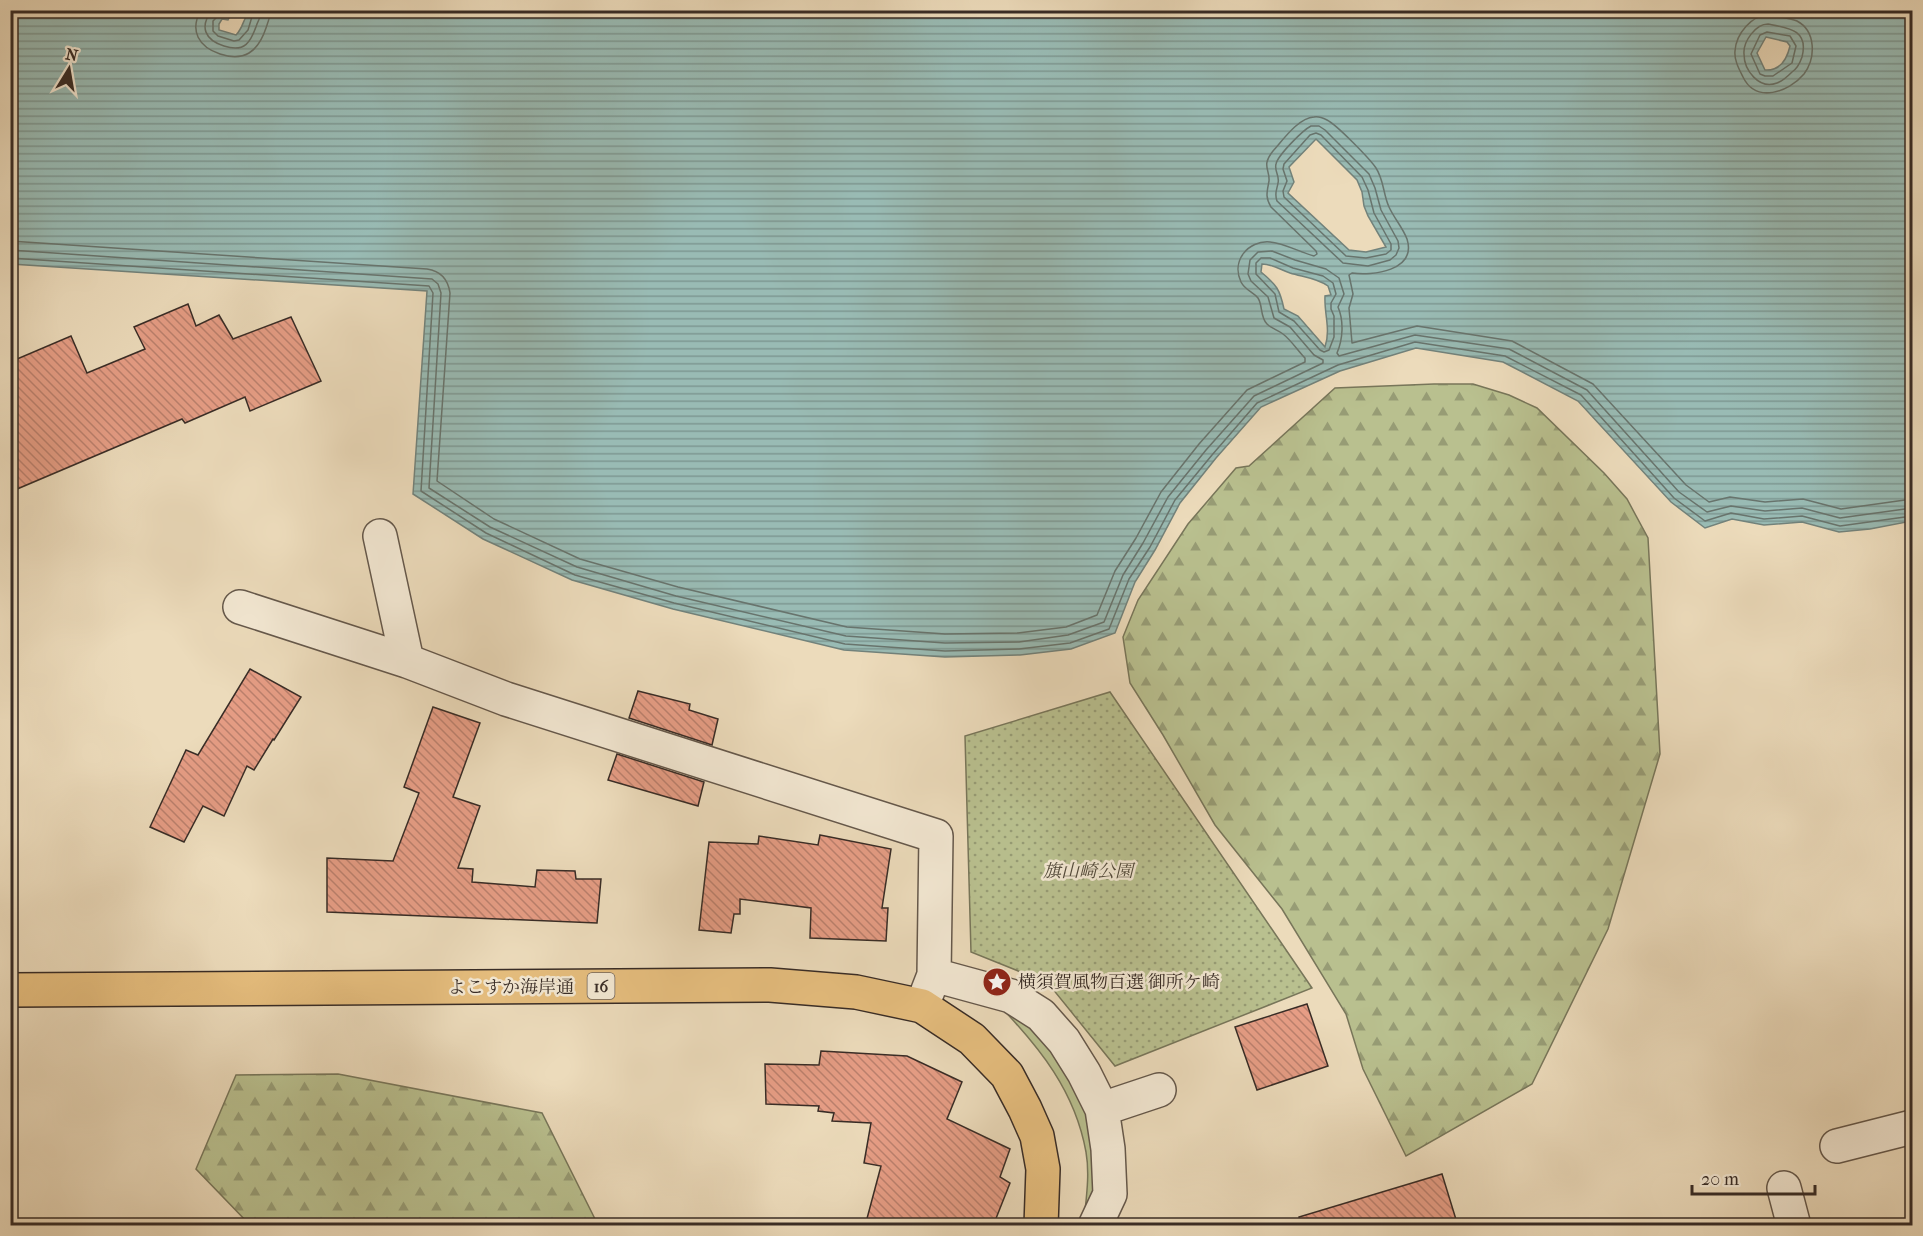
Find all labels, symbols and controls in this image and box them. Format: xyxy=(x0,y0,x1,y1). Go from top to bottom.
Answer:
north arrow xyxy=(39,39,99,99)
text: N xyxy=(64,44,80,65)
park label: 旗山崎公園 xyxy=(1043,861,1136,882)
place icon: 横須賀風物百選 御所ケ崎 xyxy=(981,966,1013,998)
place label: 横須賀風物百選 御所ケ崎 xyxy=(1018,972,1220,993)
road number: 16 xyxy=(588,973,614,999)
street label: よこすか海岸通 xyxy=(448,977,574,998)
scale bar xyxy=(1692,1158,1815,1196)
text: 20 m xyxy=(1701,1169,1739,1190)

